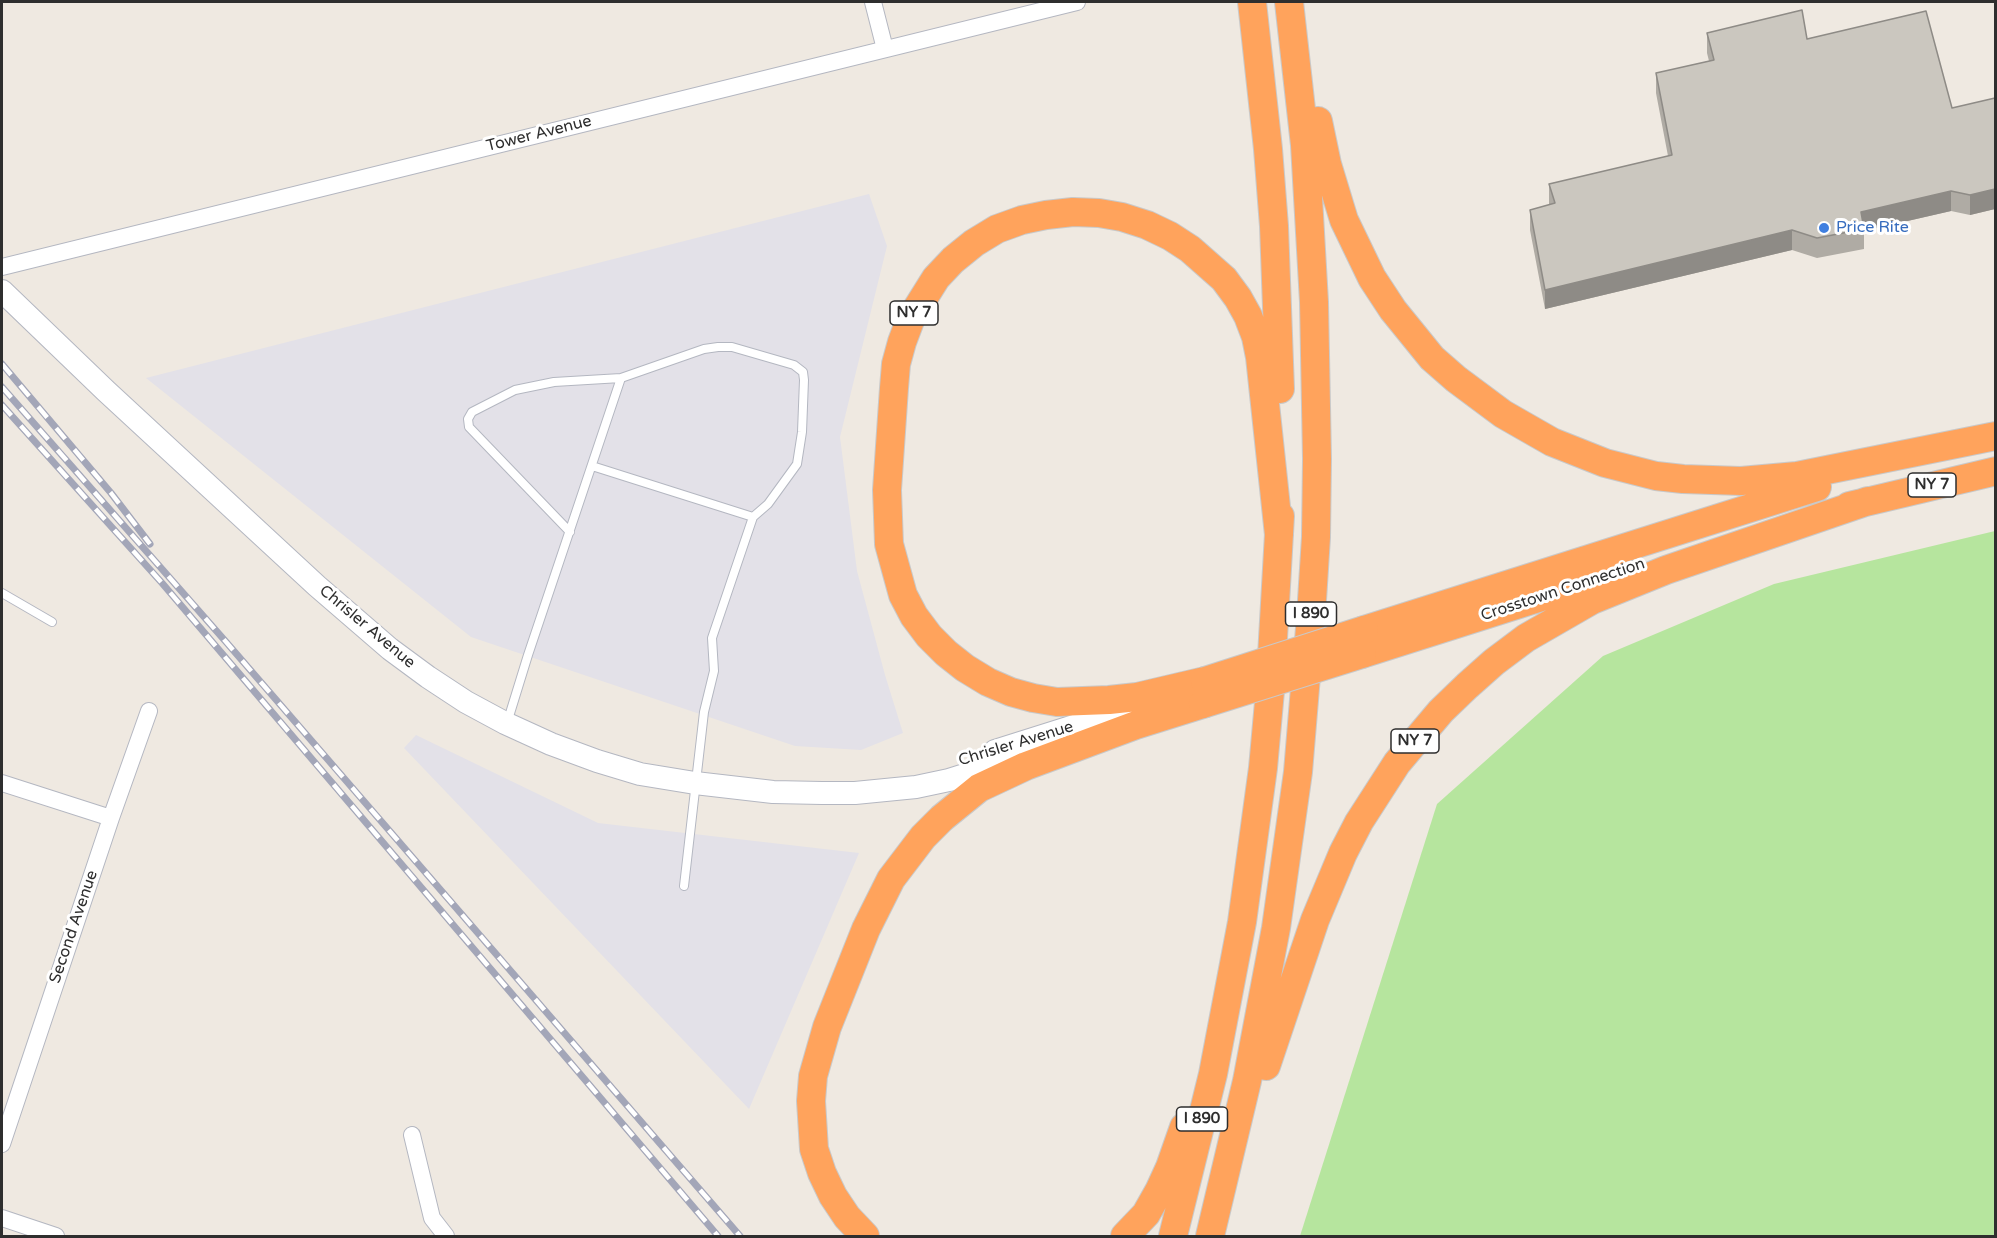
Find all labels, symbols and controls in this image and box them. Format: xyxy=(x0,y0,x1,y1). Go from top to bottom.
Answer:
street label: Tower Avenue xyxy=(485,112,593,156)
place label: Price Rite xyxy=(1836,218,1909,238)
marker: Price Rite xyxy=(1817,221,1831,235)
road number: NY 7 xyxy=(890,301,938,325)
road number: NY 7 xyxy=(1908,473,1956,497)
street label: Crosstown Connection xyxy=(1479,554,1647,626)
street label: Chrisler Avenue xyxy=(315,581,419,673)
road number: I 890 xyxy=(1286,602,1336,626)
street label: Chrisler Avenue xyxy=(956,717,1076,771)
road number: NY 7 xyxy=(1391,729,1439,753)
street label: Second Avenue xyxy=(46,868,102,986)
road number: I 890 xyxy=(1176,1107,1228,1131)

